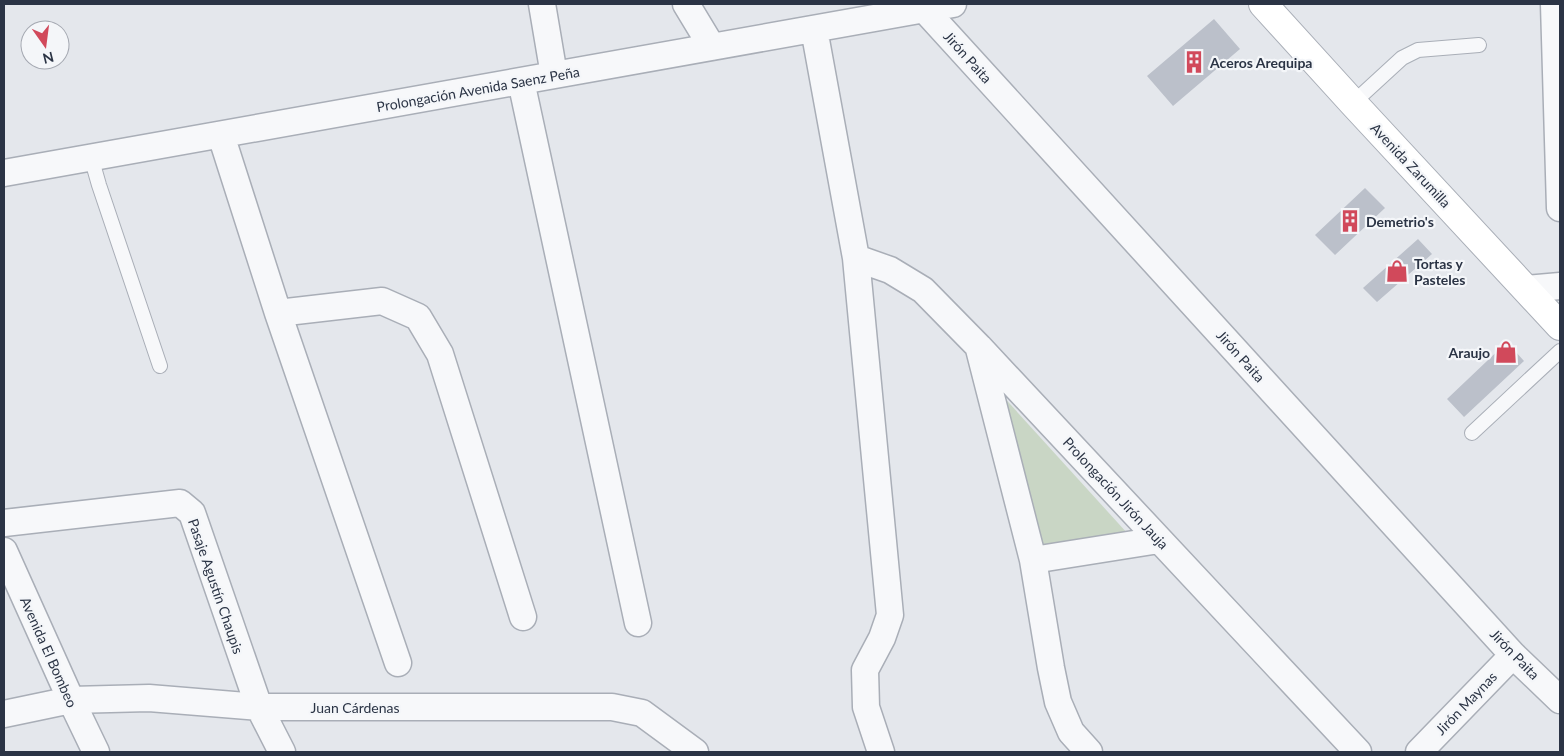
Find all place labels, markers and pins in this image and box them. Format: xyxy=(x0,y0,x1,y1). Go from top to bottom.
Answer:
building icon: Aceros Arequipa xyxy=(1181,49,1207,75)
place label: Aceros Arequipa xyxy=(1209,54,1312,71)
building icon: Demetrio's xyxy=(1337,208,1363,234)
place label: Demetrio's xyxy=(1366,213,1434,230)
place label: Tortas y Pasteles xyxy=(1414,255,1465,288)
shop icon: Tortas y Pasteles xyxy=(1384,258,1410,284)
shop icon: Araujo xyxy=(1493,339,1519,365)
place label: Araujo xyxy=(1448,344,1490,361)

